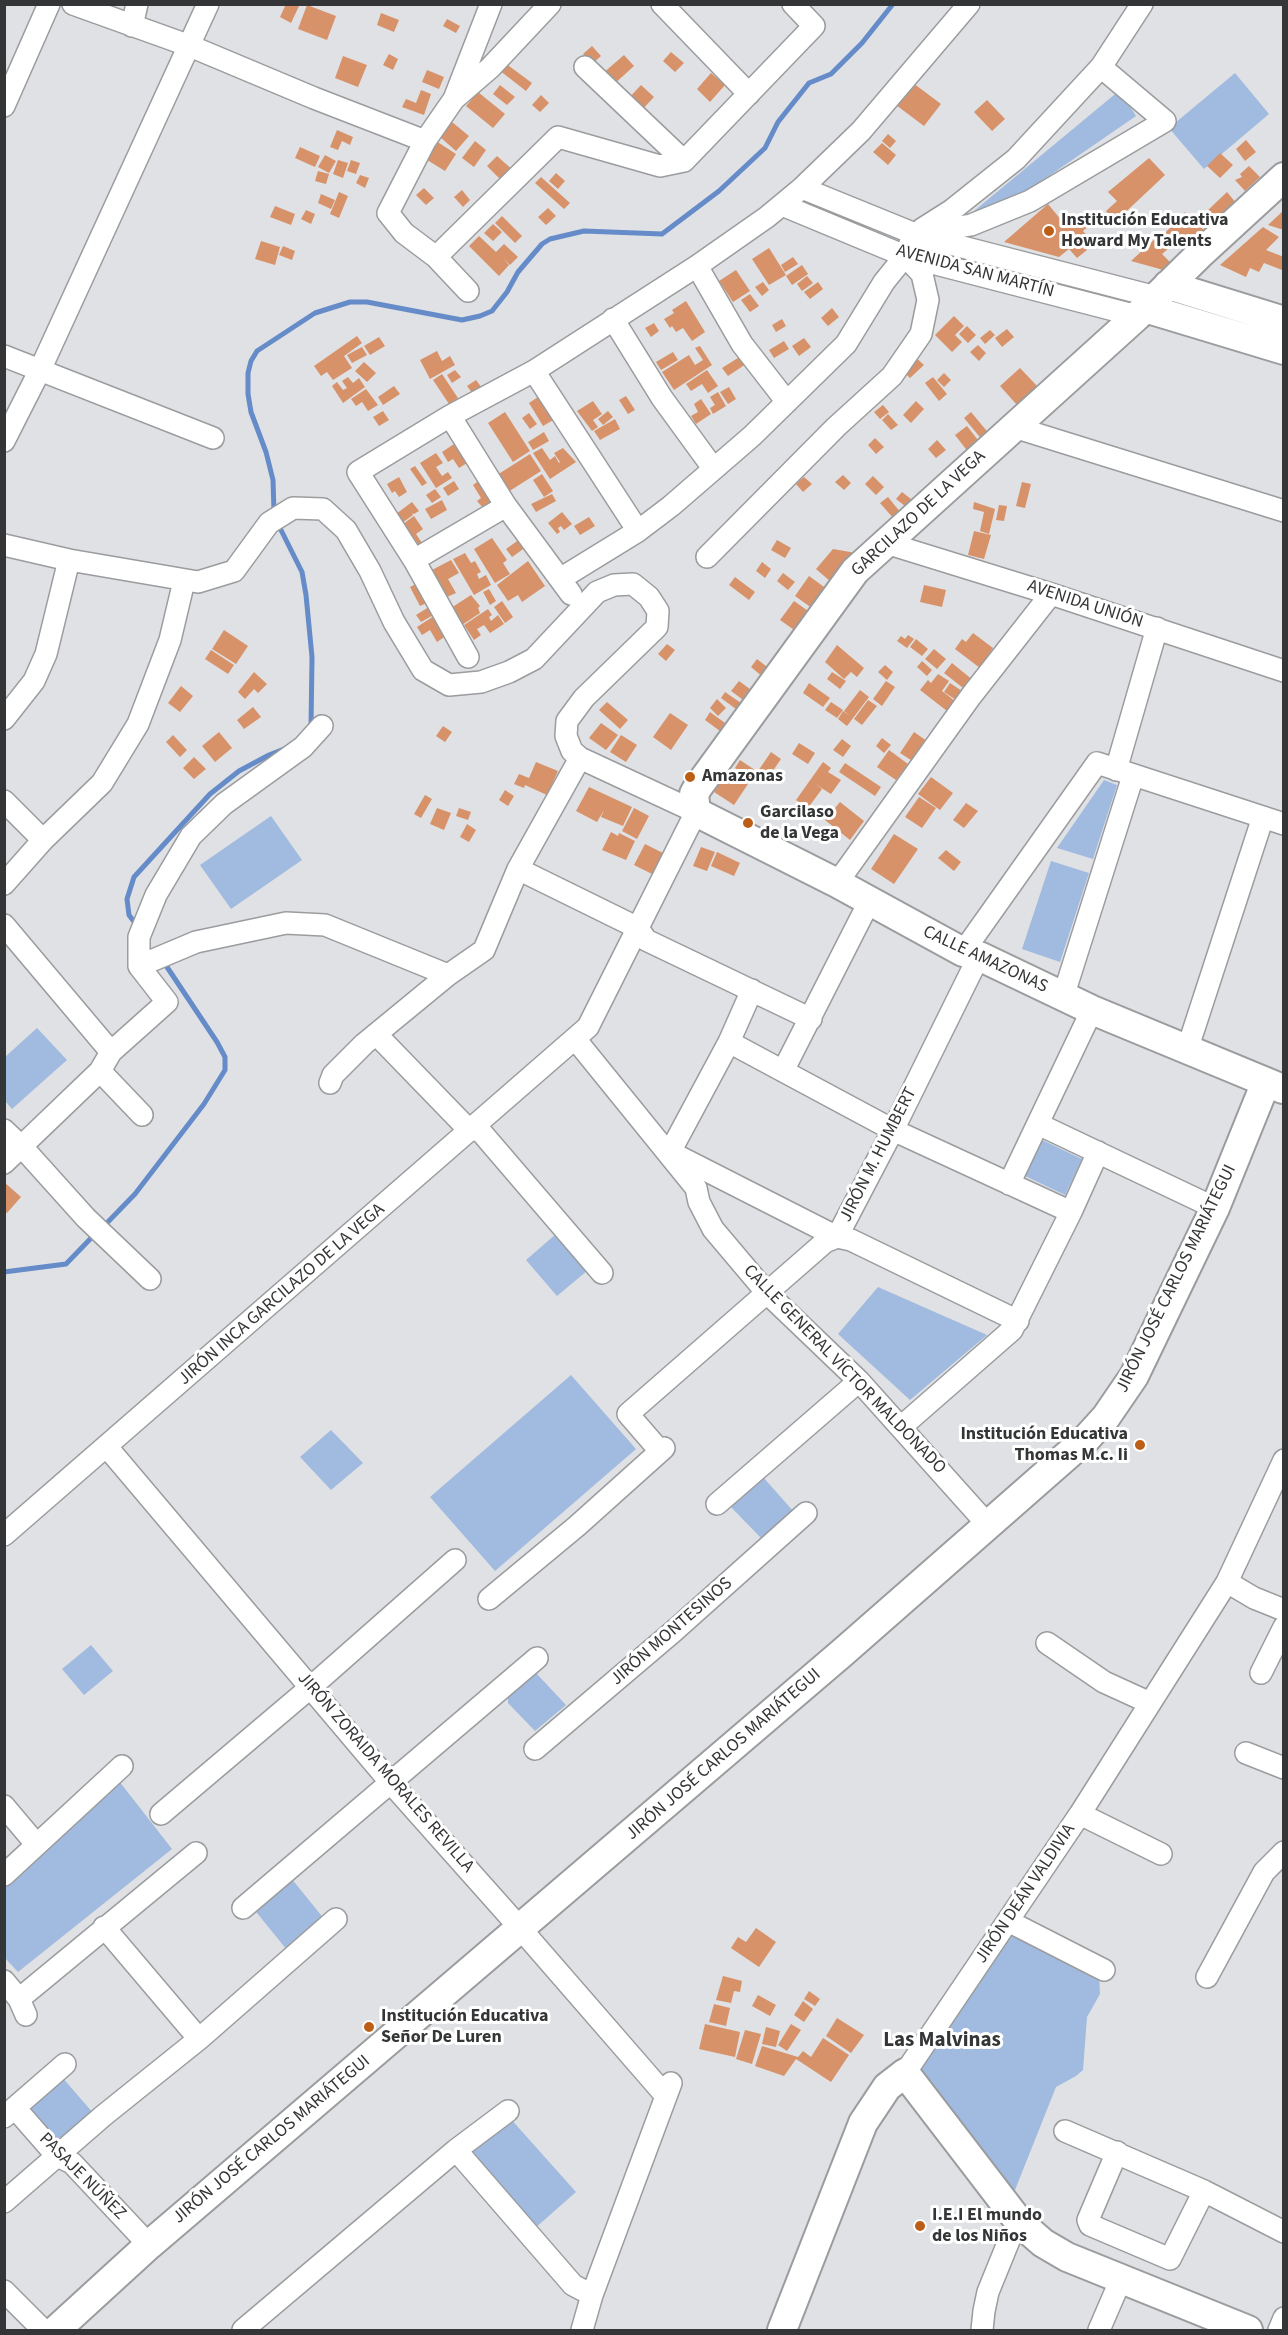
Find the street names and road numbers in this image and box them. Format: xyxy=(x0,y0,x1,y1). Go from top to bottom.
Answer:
street label: AVENIDA SAN MARTÍN xyxy=(894,241,1056,303)
street label: GARCILAZO DE LA VEGA xyxy=(848,446,990,582)
street label: AVENIDA UNIÓN xyxy=(1024,576,1146,634)
street label: CALLE AMAZONAS xyxy=(919,922,1051,998)
street label: JIRÓN M. HUMBERT xyxy=(836,1084,922,1226)
street label: JIRÓN JOSÉ CARLOS MARIÁTEGUI xyxy=(1112,1161,1242,1397)
street label: JIRÓN INCA GARCILAZO DE LA VEGA xyxy=(174,1200,390,1390)
street label: CALLE GENERAL VÍCTOR MALDONADO xyxy=(738,1261,950,1479)
street label: JIRÓN MONTESINOS xyxy=(607,1573,737,1691)
street label: JIRÓN JOSÉ CARLOS MARIÁTEGUI xyxy=(622,1665,826,1845)
street label: JIRÓN ZORAIDA MORALES REVILLA xyxy=(292,1668,478,1878)
street label: JIRÓN DEÁN VALDIVIA xyxy=(971,1820,1081,1968)
street label: JIRÓN JOSÉ CARLOS MARIÁTEGUI xyxy=(169,2051,375,2229)
street label: PASAJE NÚÑEZ xyxy=(34,2129,130,2225)

